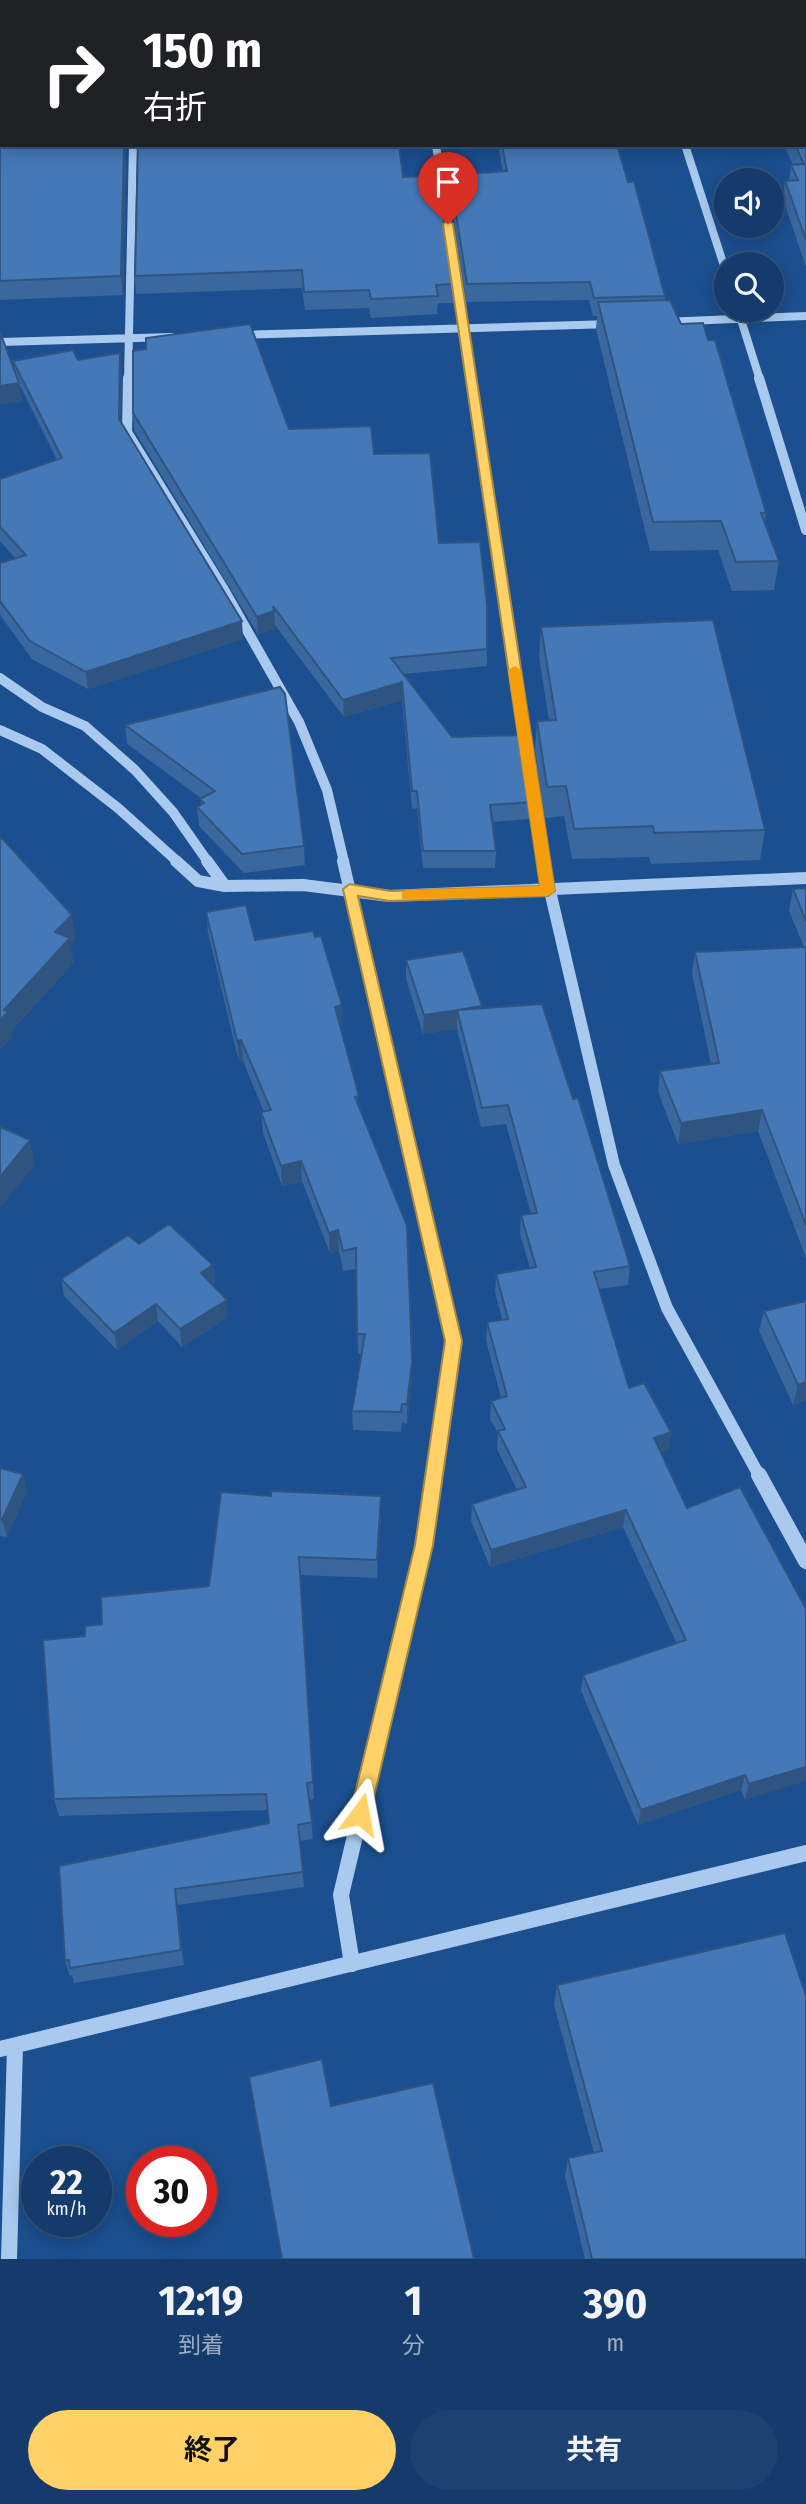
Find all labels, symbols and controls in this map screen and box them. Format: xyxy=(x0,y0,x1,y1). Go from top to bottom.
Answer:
text: 150 m xyxy=(143,21,262,80)
icon: right xyxy=(28,28,119,119)
text: 右折 xyxy=(143,88,207,126)
pin xyxy=(418,152,478,224)
icon: arrive xyxy=(429,163,467,201)
map controls xyxy=(714,168,784,322)
button: sound xyxy=(714,168,784,238)
button: search xyxy=(714,252,784,322)
position arrow xyxy=(323,1777,397,1851)
speed limit sign: 30 xyxy=(126,2146,217,2237)
text: 22 xyxy=(50,2161,83,2203)
text: km/h xyxy=(46,2198,87,2220)
text: 12:19 xyxy=(158,2276,243,2326)
text: 1 xyxy=(404,2276,422,2326)
text: 390 xyxy=(583,2279,647,2329)
text: m xyxy=(607,2329,624,2357)
text: 到着 xyxy=(178,2331,224,2359)
text: 分 xyxy=(402,2331,425,2359)
button: 終了 xyxy=(28,2410,396,2490)
button: 共有 xyxy=(410,2410,778,2490)

